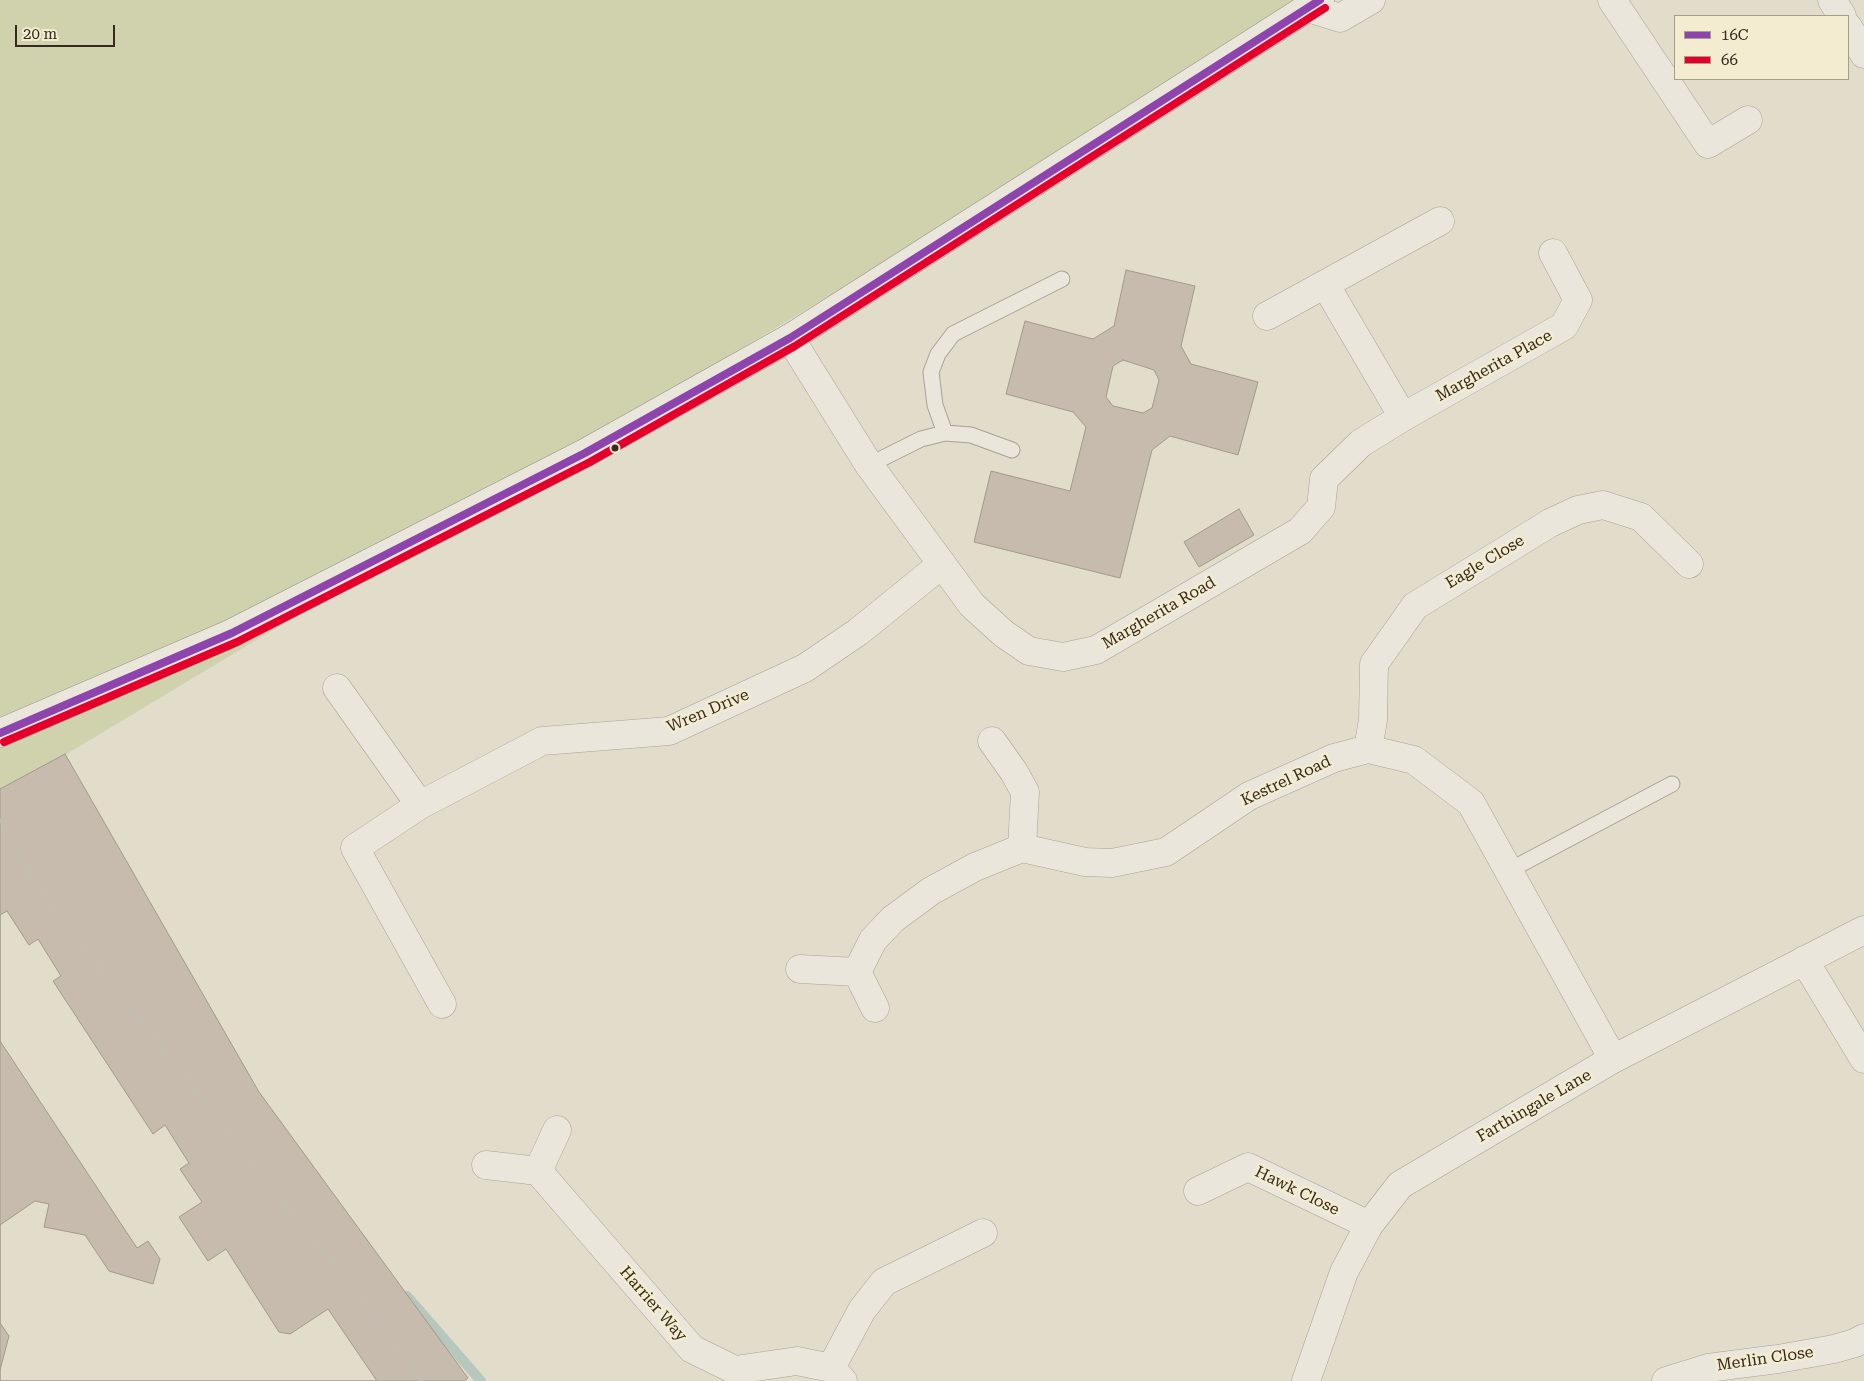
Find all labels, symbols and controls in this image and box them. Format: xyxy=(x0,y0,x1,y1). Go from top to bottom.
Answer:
scale bar xyxy=(18,15,118,47)
legend xyxy=(1674,15,1849,80)
text: 20 m xyxy=(23,25,57,43)
text: 16C xyxy=(1721,26,1749,44)
text: 66 xyxy=(1721,51,1738,69)
street label: Margherita Place xyxy=(1433,326,1555,406)
unlabelled marker xyxy=(610,443,620,453)
street label: Eagle Close xyxy=(1442,531,1528,593)
street label: Margherita Road xyxy=(1099,573,1219,653)
street label: Wren Drive xyxy=(664,685,752,737)
street label: Kestrel Road xyxy=(1238,752,1334,810)
street label: Farthingale Lane xyxy=(1473,1065,1595,1147)
street label: Hawk Close xyxy=(1252,1162,1342,1220)
street label: Harrier Way xyxy=(615,1263,691,1345)
street label: Merlin Close xyxy=(1715,1343,1815,1375)

